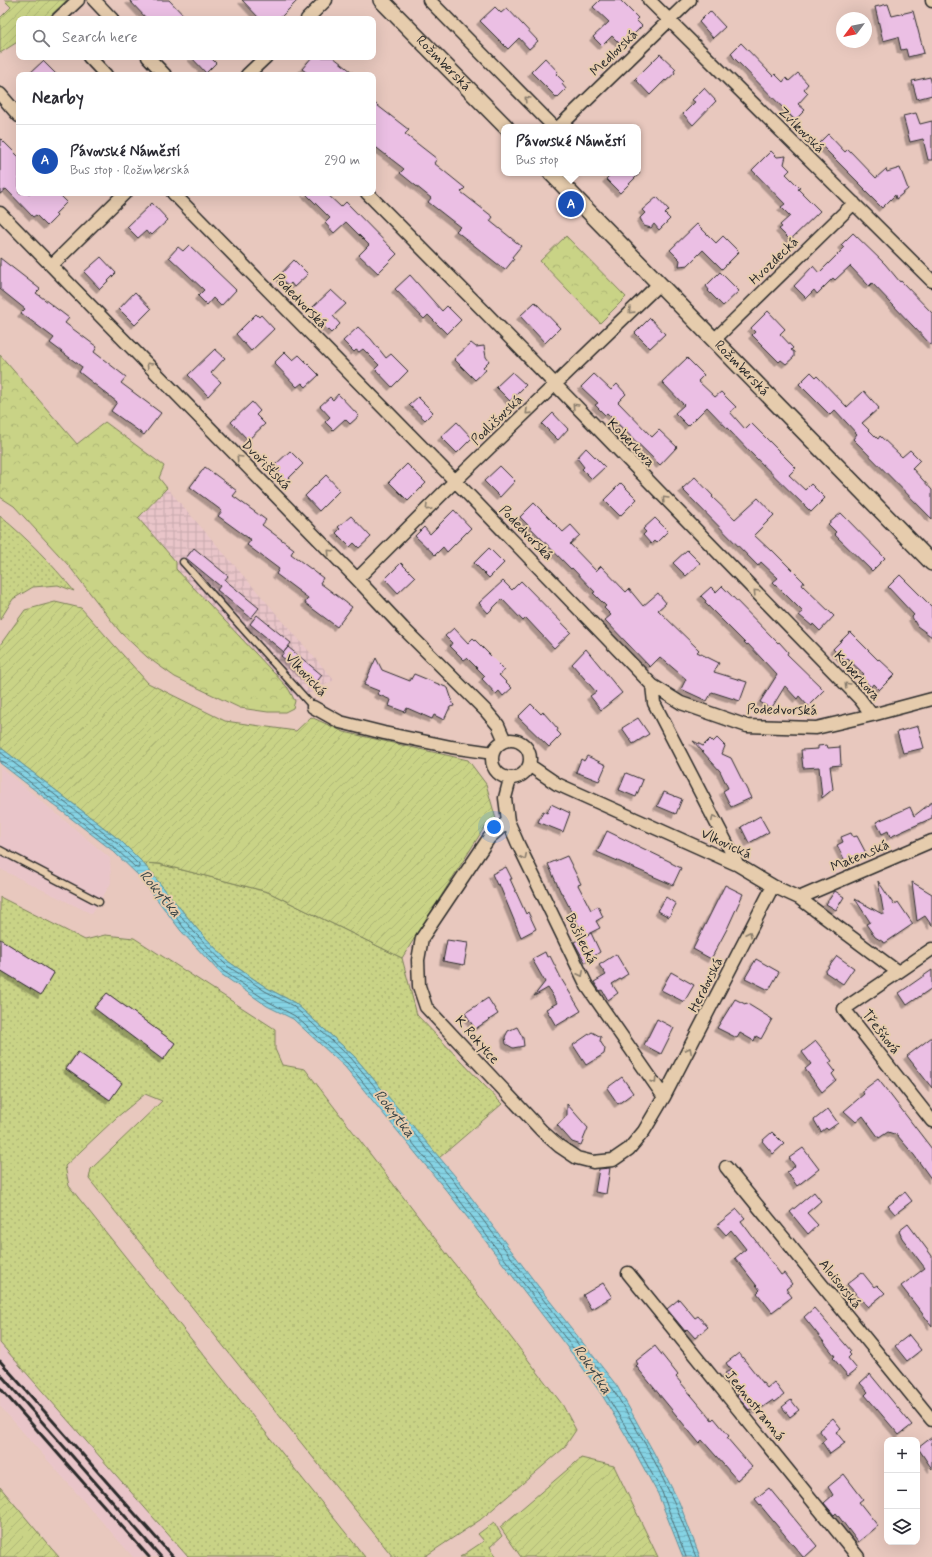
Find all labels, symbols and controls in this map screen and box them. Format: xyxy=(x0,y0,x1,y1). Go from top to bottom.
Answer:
north arrow xyxy=(836,12,872,48)
search box xyxy=(16,16,376,60)
street label: Medlovská xyxy=(586,26,642,80)
icon: search xyxy=(30,27,52,49)
text: Search here xyxy=(62,28,138,48)
street label: Rožmberská xyxy=(412,32,475,95)
text: Nearby xyxy=(32,87,84,109)
one-way arrow xyxy=(524,96,532,104)
street label: Zvíkovská xyxy=(774,103,828,157)
popup xyxy=(501,124,641,176)
text: Pávovské Náměstí xyxy=(516,132,626,152)
text: Pávovské Náměstí xyxy=(70,142,181,162)
text: A xyxy=(41,152,49,169)
text: 290 m xyxy=(324,152,360,169)
text: Bus stop xyxy=(516,152,559,169)
text: Bus stop · Rožmberská xyxy=(70,162,189,179)
pin: A xyxy=(558,189,584,219)
street label: Hvozdecká xyxy=(746,233,802,289)
street label: Podedvorská xyxy=(269,269,331,333)
one-way arrow xyxy=(628,306,636,314)
street label: Rožmberská xyxy=(710,336,773,400)
one-way arrow xyxy=(146,362,154,370)
street label: Podlišovská xyxy=(467,391,527,449)
one-way arrow xyxy=(572,403,580,411)
one-way arrow xyxy=(525,407,533,414)
street label: Koberkova xyxy=(603,415,659,471)
street label: Dvořišťská xyxy=(237,436,295,494)
one-way arrow xyxy=(237,455,244,463)
one-way arrow xyxy=(662,496,670,504)
street label: Podedvorská xyxy=(495,501,557,565)
one-way arrow xyxy=(425,503,433,511)
one-way arrow xyxy=(327,549,335,557)
one-way arrow xyxy=(753,589,761,597)
street label: Koberkova xyxy=(830,647,884,705)
street label: Vlkovická xyxy=(281,649,331,701)
one-way arrow xyxy=(844,682,851,690)
street label: Podedvorská xyxy=(747,700,817,720)
one-way arrow xyxy=(711,815,719,823)
your location xyxy=(484,817,504,837)
street label: Vlkovická xyxy=(698,824,754,864)
street label: Matenská xyxy=(828,836,892,876)
one-way arrow xyxy=(519,853,527,860)
water label: Rokytka xyxy=(134,866,186,922)
street label: Bošilecká xyxy=(561,910,601,968)
one-way arrow xyxy=(744,931,751,938)
street label: Herdovská xyxy=(684,954,728,1016)
one-way arrow xyxy=(576,970,584,977)
street label: Třešňová xyxy=(858,1006,904,1058)
street label: K Rokytce xyxy=(451,1012,503,1068)
one-way arrow xyxy=(684,1046,692,1054)
one-way arrow xyxy=(649,1077,656,1084)
water label: Rokytka xyxy=(369,1086,419,1142)
street label: Aloisovská xyxy=(815,1256,865,1312)
water label: Rokytka xyxy=(568,1341,616,1399)
street label: Jednostranná xyxy=(721,1367,789,1445)
map controls xyxy=(884,1437,920,1545)
button: + xyxy=(884,1437,920,1473)
button: − xyxy=(884,1473,920,1509)
button: layers xyxy=(884,1509,920,1545)

